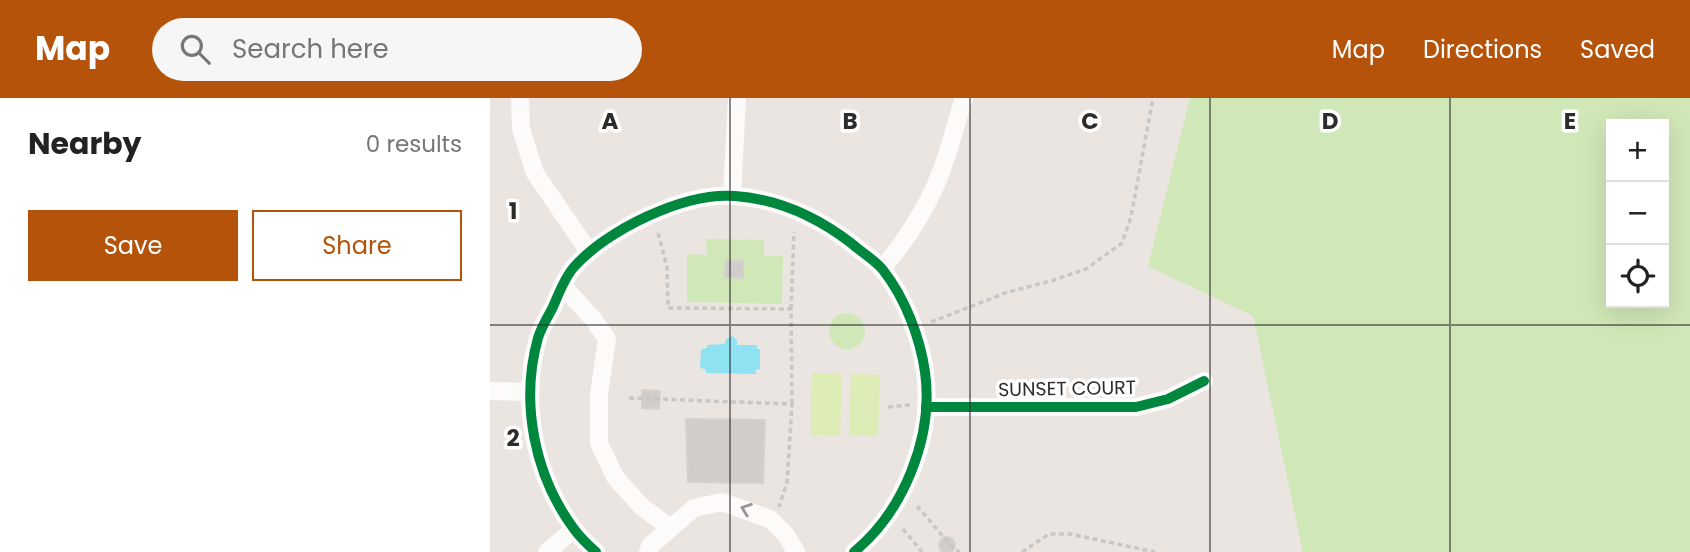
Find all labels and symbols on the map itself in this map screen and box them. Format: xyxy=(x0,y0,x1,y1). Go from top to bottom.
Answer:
text: A xyxy=(602,105,619,137)
text: B xyxy=(842,105,858,137)
text: C xyxy=(1081,105,1099,137)
text: D xyxy=(1322,105,1338,137)
text: E xyxy=(1564,105,1576,137)
text: 1 xyxy=(509,195,517,227)
street label: SUNSET COURT xyxy=(998,374,1136,403)
text: 2 xyxy=(506,422,520,454)
one-way arrow xyxy=(740,504,752,518)

